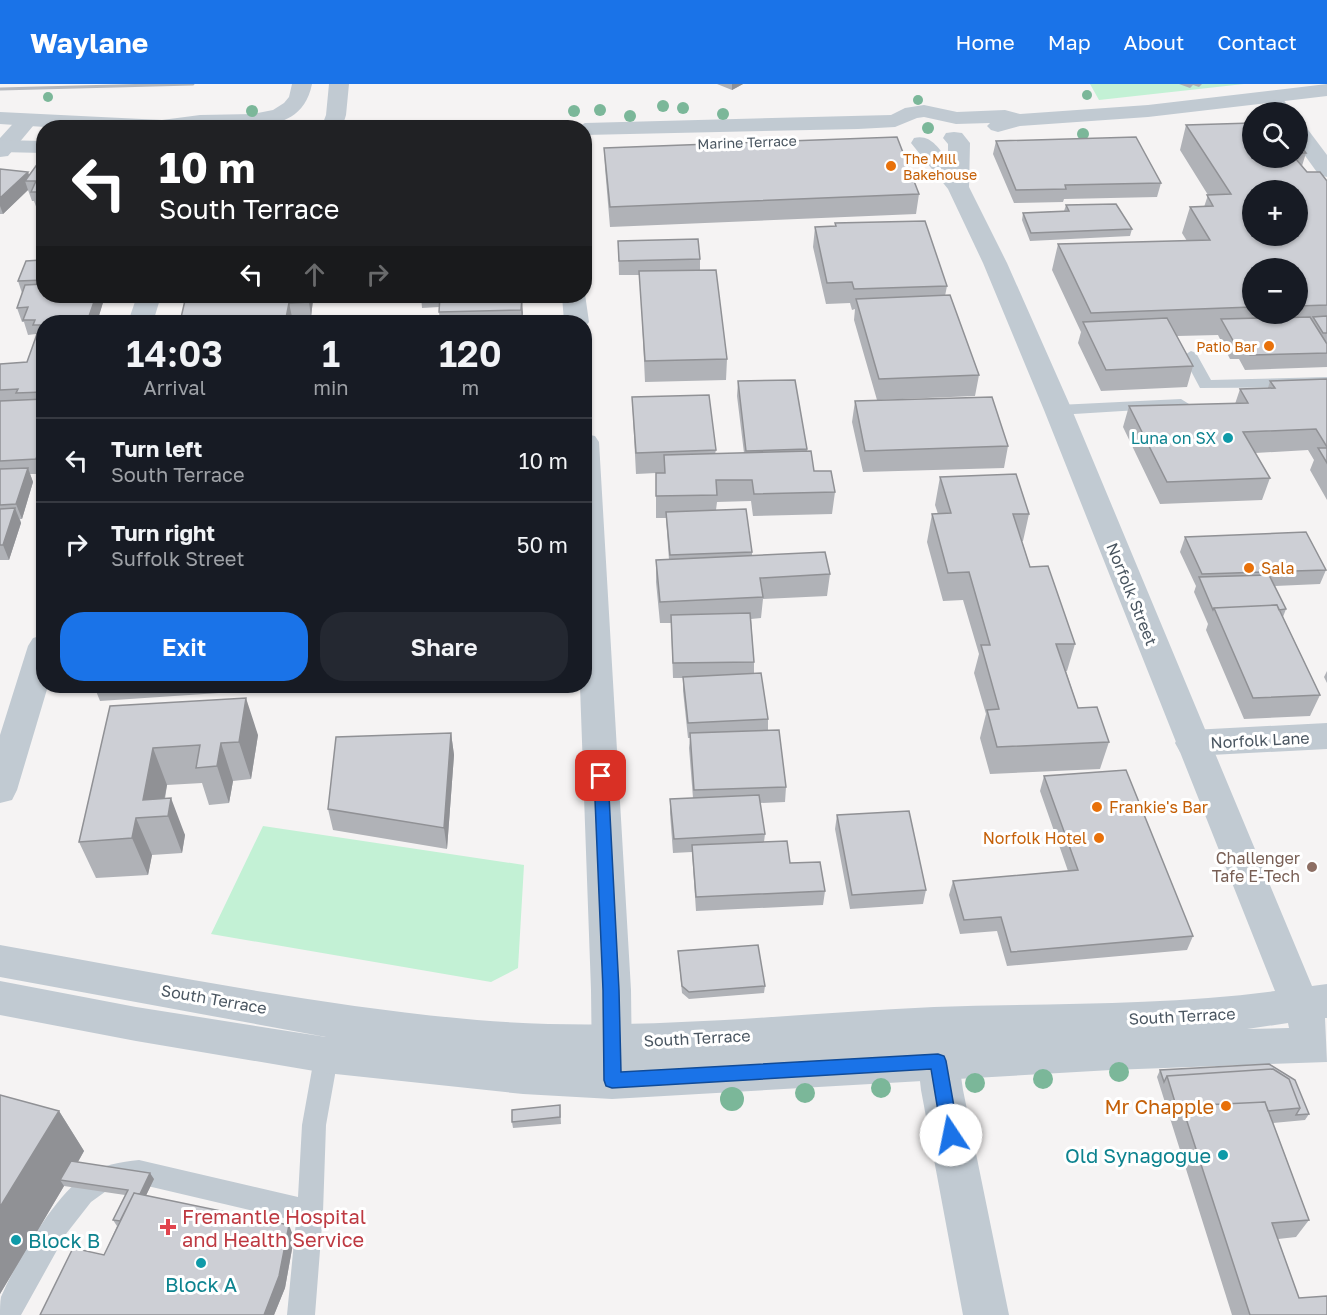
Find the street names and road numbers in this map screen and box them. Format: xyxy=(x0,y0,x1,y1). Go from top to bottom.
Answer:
street label: Marine Terrace xyxy=(697,132,797,152)
street label: Norfolk Street xyxy=(1102,540,1162,648)
street label: Norfolk Lane xyxy=(1210,727,1310,753)
street label: South Terrace xyxy=(160,980,268,1018)
street label: South Terrace xyxy=(1128,1003,1236,1029)
street label: South Terrace xyxy=(643,1025,751,1051)

